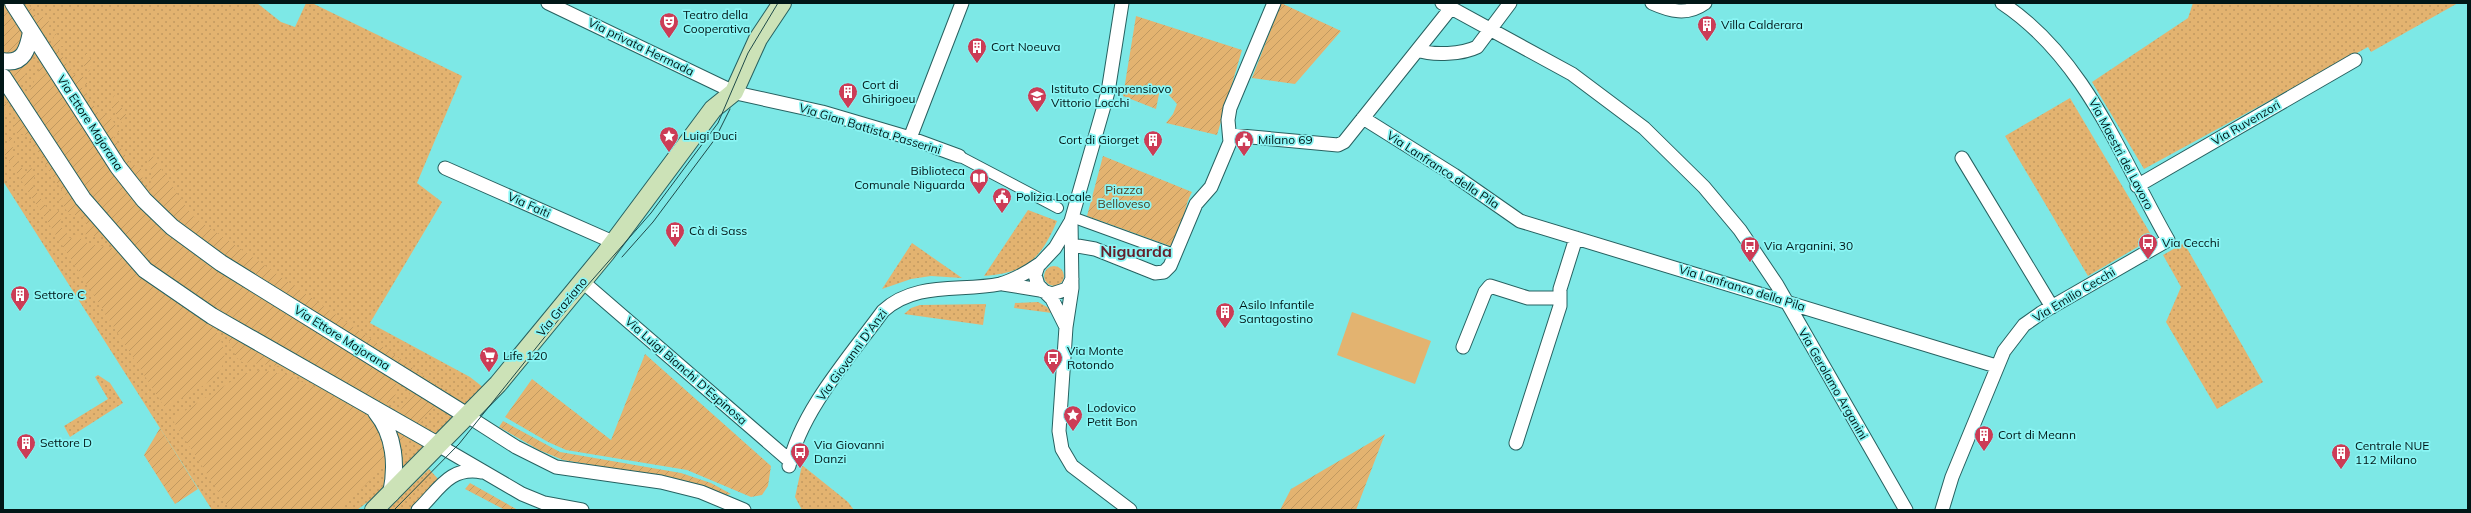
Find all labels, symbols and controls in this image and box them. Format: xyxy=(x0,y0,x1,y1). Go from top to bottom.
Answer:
place label: Teatro della Cooperativa xyxy=(683,7,750,36)
theatre icon: Teatro della Cooperativa xyxy=(658,11,680,39)
street label: Via privata Hermada xyxy=(586,14,697,79)
building icon: Villa Calderara xyxy=(1696,14,1718,42)
place label: Villa Calderara xyxy=(1721,17,1803,32)
building icon: Cort Noeuva xyxy=(966,36,988,64)
place label: Cort Noeuva xyxy=(991,39,1060,54)
street label: Via Ettore Majorana xyxy=(54,72,127,173)
place label: Cort di Ghirigoeu xyxy=(862,77,915,106)
building icon: Cort di Ghirigoeu xyxy=(837,81,859,109)
place label: Istituto Comprensiovo Vittorio Locchi xyxy=(1051,81,1171,110)
school or university icon: Istituto Comprensiovo Vittorio Locchi xyxy=(1026,85,1048,113)
street label: Via Maestri del Lavoro xyxy=(2086,96,2157,212)
street label: Via Ruvenzori xyxy=(2209,97,2283,148)
street label: Via Gian Battista Passerini xyxy=(797,100,943,157)
place icon: Luigi Duci xyxy=(658,125,680,153)
place label: Luigi Duci xyxy=(683,128,737,143)
street label: Via Lanfranco della Pila xyxy=(1384,128,1502,212)
building icon: Cort di Giorget xyxy=(1142,129,1164,157)
public building icon: Milano 69 xyxy=(1233,129,1255,157)
place label: Cort di Giorget xyxy=(1058,132,1139,147)
place label: Milano 69 xyxy=(1258,132,1313,147)
place label: Biblioteca Comunale Niguarda xyxy=(854,163,965,192)
library icon: Biblioteca Comunale Niguarda xyxy=(968,167,990,195)
park label: Piazza Belloveso xyxy=(1098,182,1151,211)
public building icon: Polizia Locale xyxy=(991,186,1013,214)
street label: Via Faiti xyxy=(506,189,553,221)
place label: Polizia Locale xyxy=(1016,189,1091,204)
building icon: Cà di Sass xyxy=(664,220,686,248)
place label: Cà di Sass xyxy=(689,223,747,238)
bus stop icon: Via Cecchi xyxy=(2137,232,2159,260)
bus stop icon: Via Arganini, 30 xyxy=(1739,235,1761,263)
place label: Via Cecchi xyxy=(2162,235,2220,250)
place label: Via Arganini, 30 xyxy=(1764,238,1853,253)
district label: Niguarda xyxy=(1100,241,1172,261)
street label: Via Lanfranco della Pila xyxy=(1677,261,1807,314)
street label: Via Emilio Cecchi xyxy=(2030,264,2118,325)
street label: Via Graziano xyxy=(533,274,590,339)
building icon: Settore C xyxy=(9,284,31,312)
place label: Settore C xyxy=(34,287,85,302)
place label: Asilo Infantile Santagostino xyxy=(1239,297,1314,326)
building icon: Asilo Infantile Santagostino xyxy=(1214,301,1236,329)
street label: Via Ettore Majorana xyxy=(291,302,393,373)
street label: Via Giovanni D'Anzi xyxy=(813,306,890,404)
street label: Via Luigi Bianchi D'Espinosa xyxy=(622,314,750,428)
street label: Via Gerolamo Arganini xyxy=(1795,325,1871,442)
place label: Via Monte Rotondo xyxy=(1067,343,1123,372)
supermarket icon: Life 120 xyxy=(478,345,500,373)
bus stop icon: Via Monte Rotondo xyxy=(1042,347,1064,375)
place label: Life 120 xyxy=(503,348,548,363)
place label: Lodovico Petit Bon xyxy=(1087,400,1138,429)
place icon: Lodovico Petit Bon xyxy=(1062,404,1084,432)
building icon: Cort di Meann xyxy=(1973,424,1995,452)
place label: Cort di Meann xyxy=(1998,427,2076,442)
building icon: Settore D xyxy=(15,432,37,460)
place label: Settore D xyxy=(40,435,92,450)
place label: Via Giovanni Danzi xyxy=(814,437,884,466)
place label: Centrale NUE 112 Milano xyxy=(2355,438,2429,467)
bus stop icon: Via Giovanni Danzi xyxy=(789,441,811,469)
building icon: Centrale NUE 112 Milano xyxy=(2330,442,2352,470)

